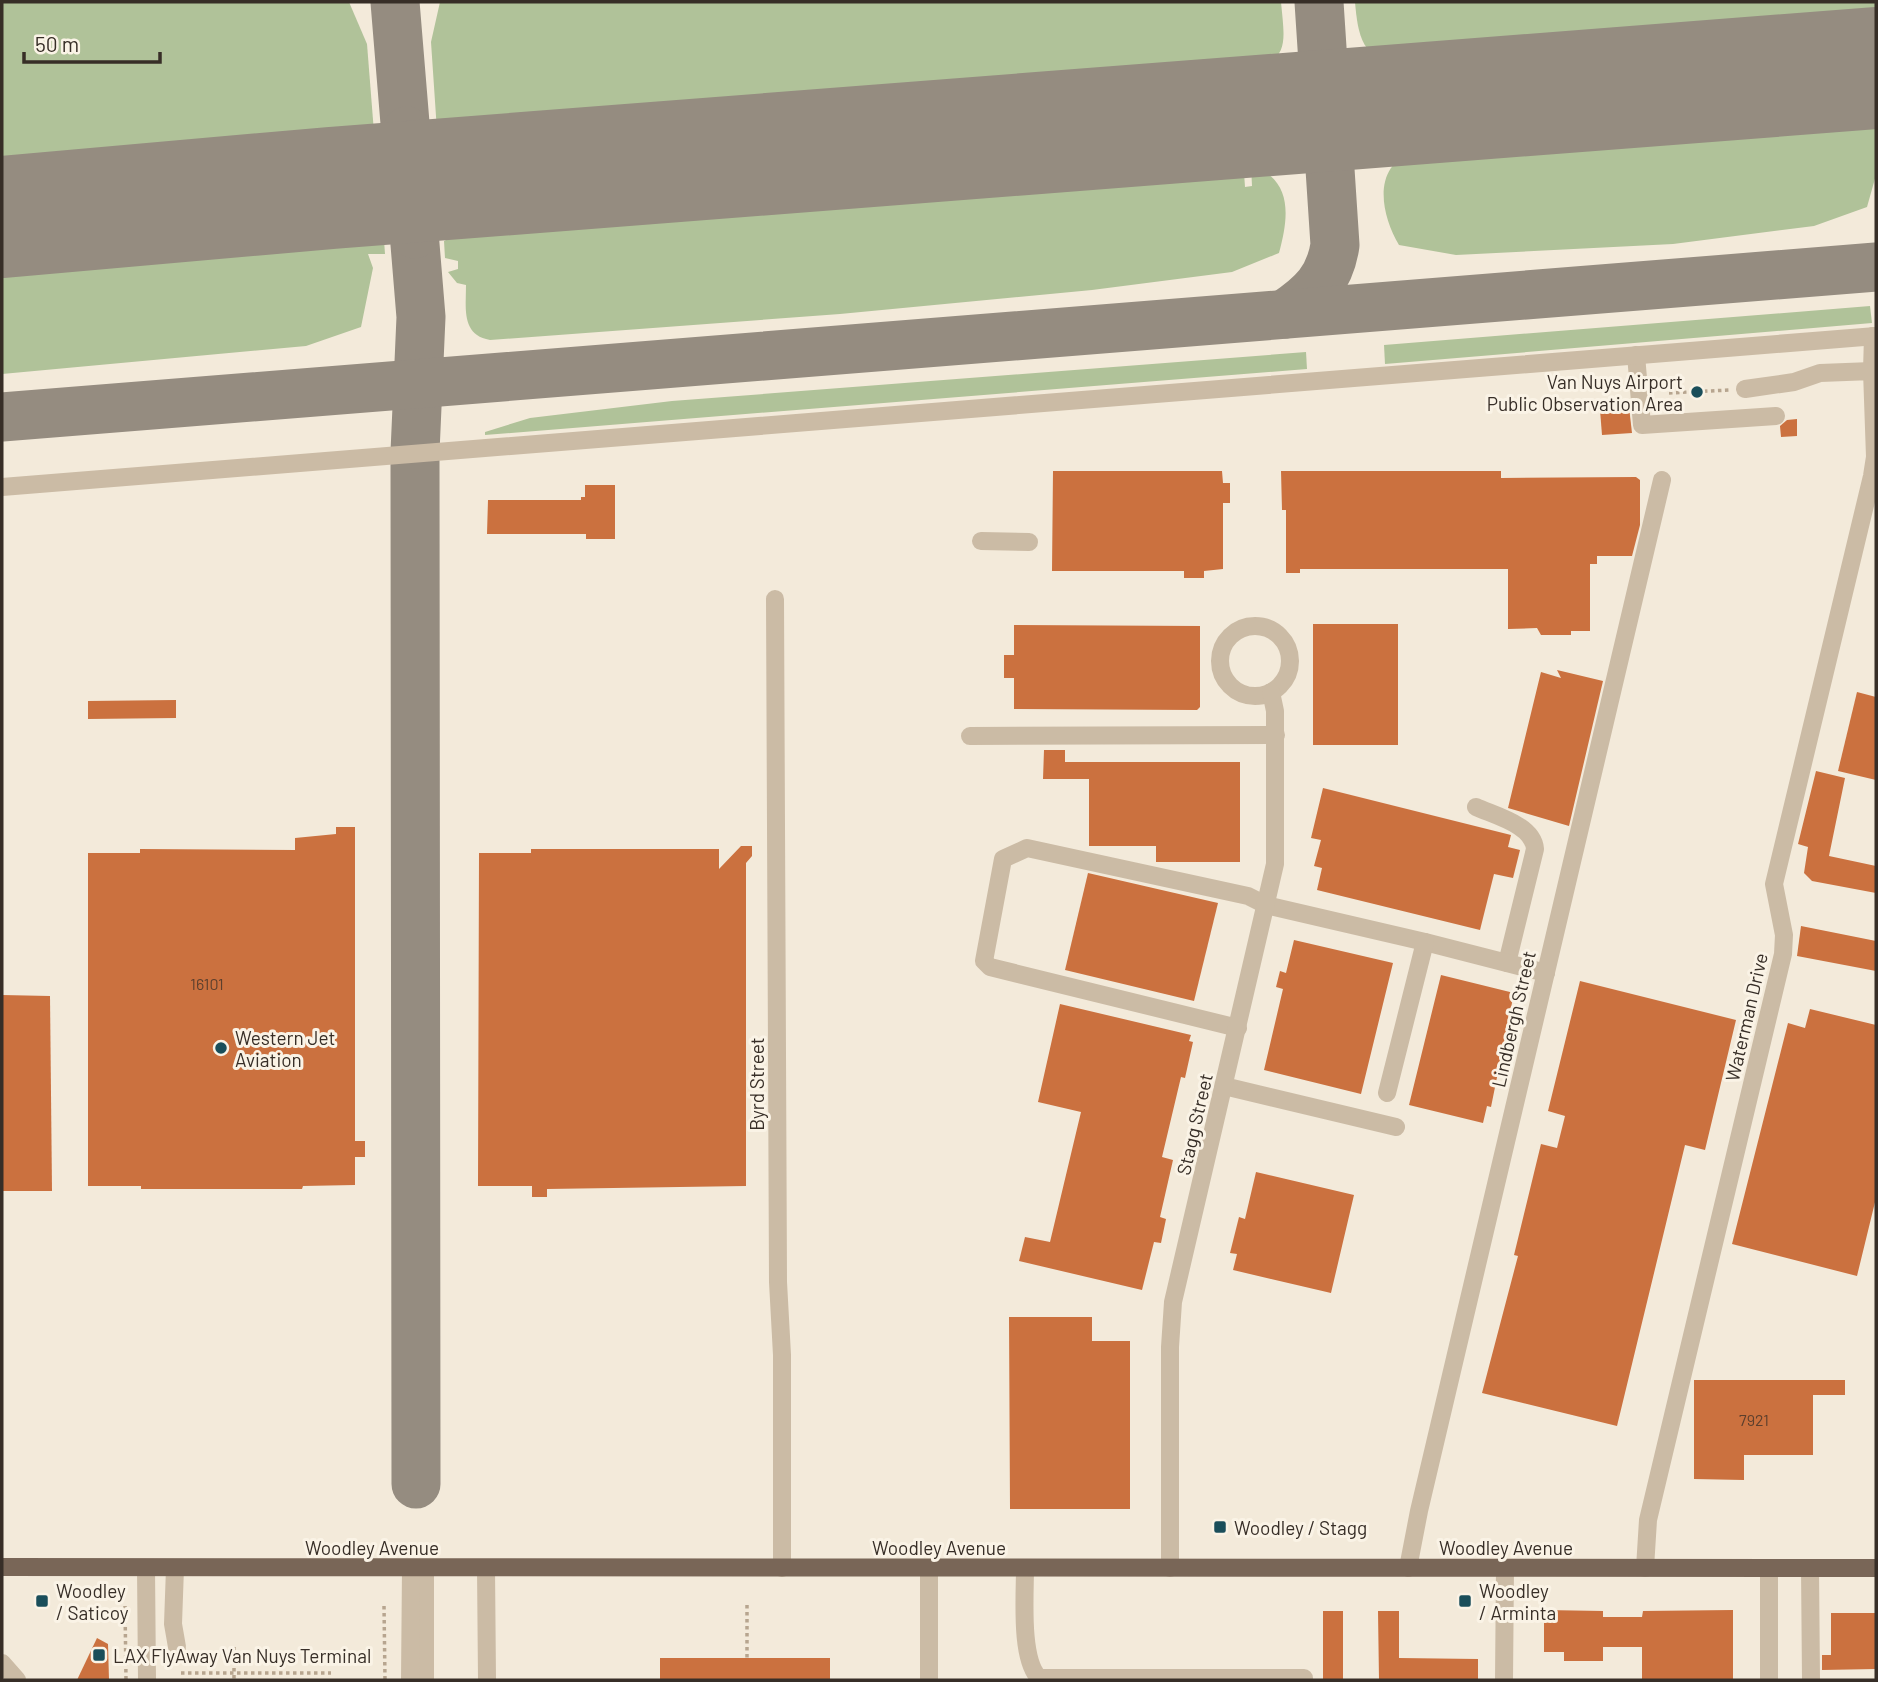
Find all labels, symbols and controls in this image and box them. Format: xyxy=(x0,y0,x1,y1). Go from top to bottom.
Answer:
scale bar xyxy=(24,21,161,65)
text: 50 m xyxy=(35,31,79,56)
place label: Van Nuys Airport Public Observation Area xyxy=(1487,370,1683,415)
marker: Van Nuys Airport Public Observation Area xyxy=(1689,384,1705,400)
street label: Lindbergh Street xyxy=(1486,949,1540,1089)
street label: Waterman Drive xyxy=(1720,951,1772,1083)
house number: 16101 xyxy=(190,974,224,993)
place label: Western Jet Aviation xyxy=(235,1026,335,1071)
street label: Byrd Street xyxy=(745,1037,768,1131)
marker: Western Jet Aviation xyxy=(213,1040,229,1056)
street label: Stagg Street xyxy=(1171,1071,1217,1177)
house number: 7921 xyxy=(1739,1410,1769,1429)
place label: Woodley / Stagg xyxy=(1234,1516,1367,1539)
marker: Woodley / Stagg xyxy=(1212,1519,1228,1535)
street label: Woodley Avenue xyxy=(305,1536,439,1559)
street label: Woodley Avenue xyxy=(872,1536,1006,1559)
street label: Woodley Avenue xyxy=(1439,1536,1573,1559)
place label: Woodley / Saticoy xyxy=(56,1579,129,1624)
place label: Woodley / Arminta xyxy=(1479,1579,1556,1624)
marker: Woodley / Saticoy xyxy=(34,1593,50,1609)
marker: Woodley / Arminta xyxy=(1457,1593,1473,1609)
place label: LAX FlyAway Van Nuys Terminal xyxy=(113,1644,371,1667)
marker: LAX FlyAway Van Nuys Terminal xyxy=(91,1647,107,1663)

